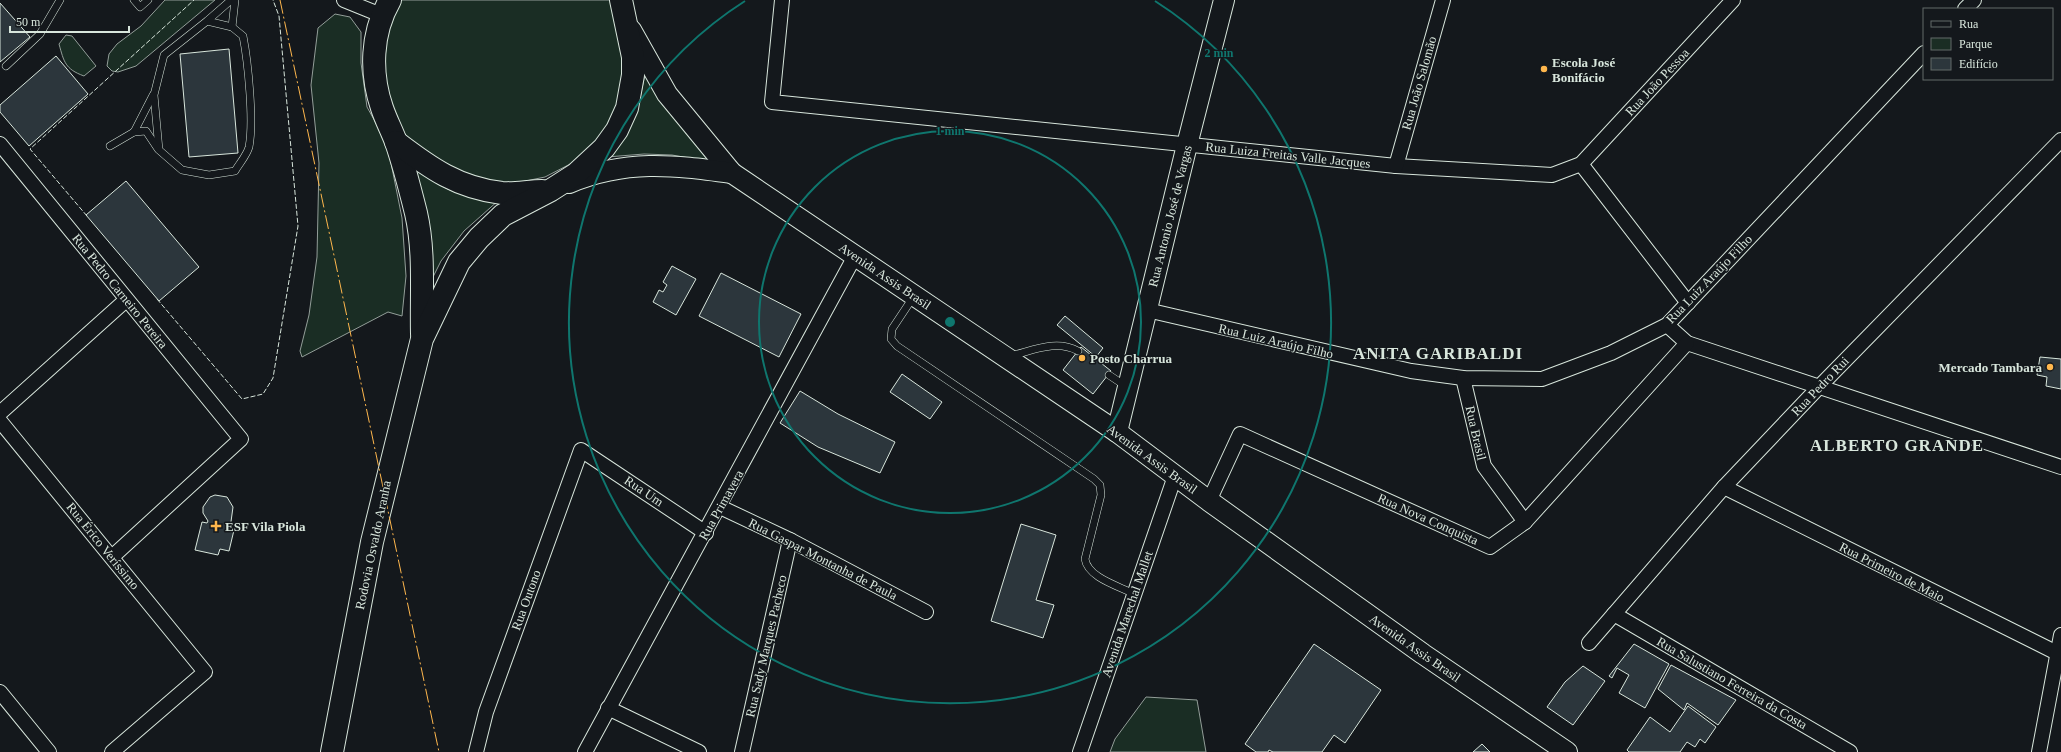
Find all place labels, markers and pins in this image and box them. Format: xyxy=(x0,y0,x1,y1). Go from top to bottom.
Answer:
place label: Escola José Bonifácio xyxy=(1552,55,1615,85)
marker: Escola José Bonifácio xyxy=(1539,64,1549,74)
centre of rings xyxy=(943,315,957,329)
place label: Posto Charrua xyxy=(1090,351,1172,366)
marker: Posto Charrua xyxy=(1077,353,1087,363)
place label: Mercado Tambara xyxy=(1939,360,2042,375)
marker: Mercado Tambara xyxy=(2045,362,2055,372)
place label: ESF Vila Piola xyxy=(225,519,306,534)
marker: ESF Vila Piola xyxy=(210,520,222,532)

